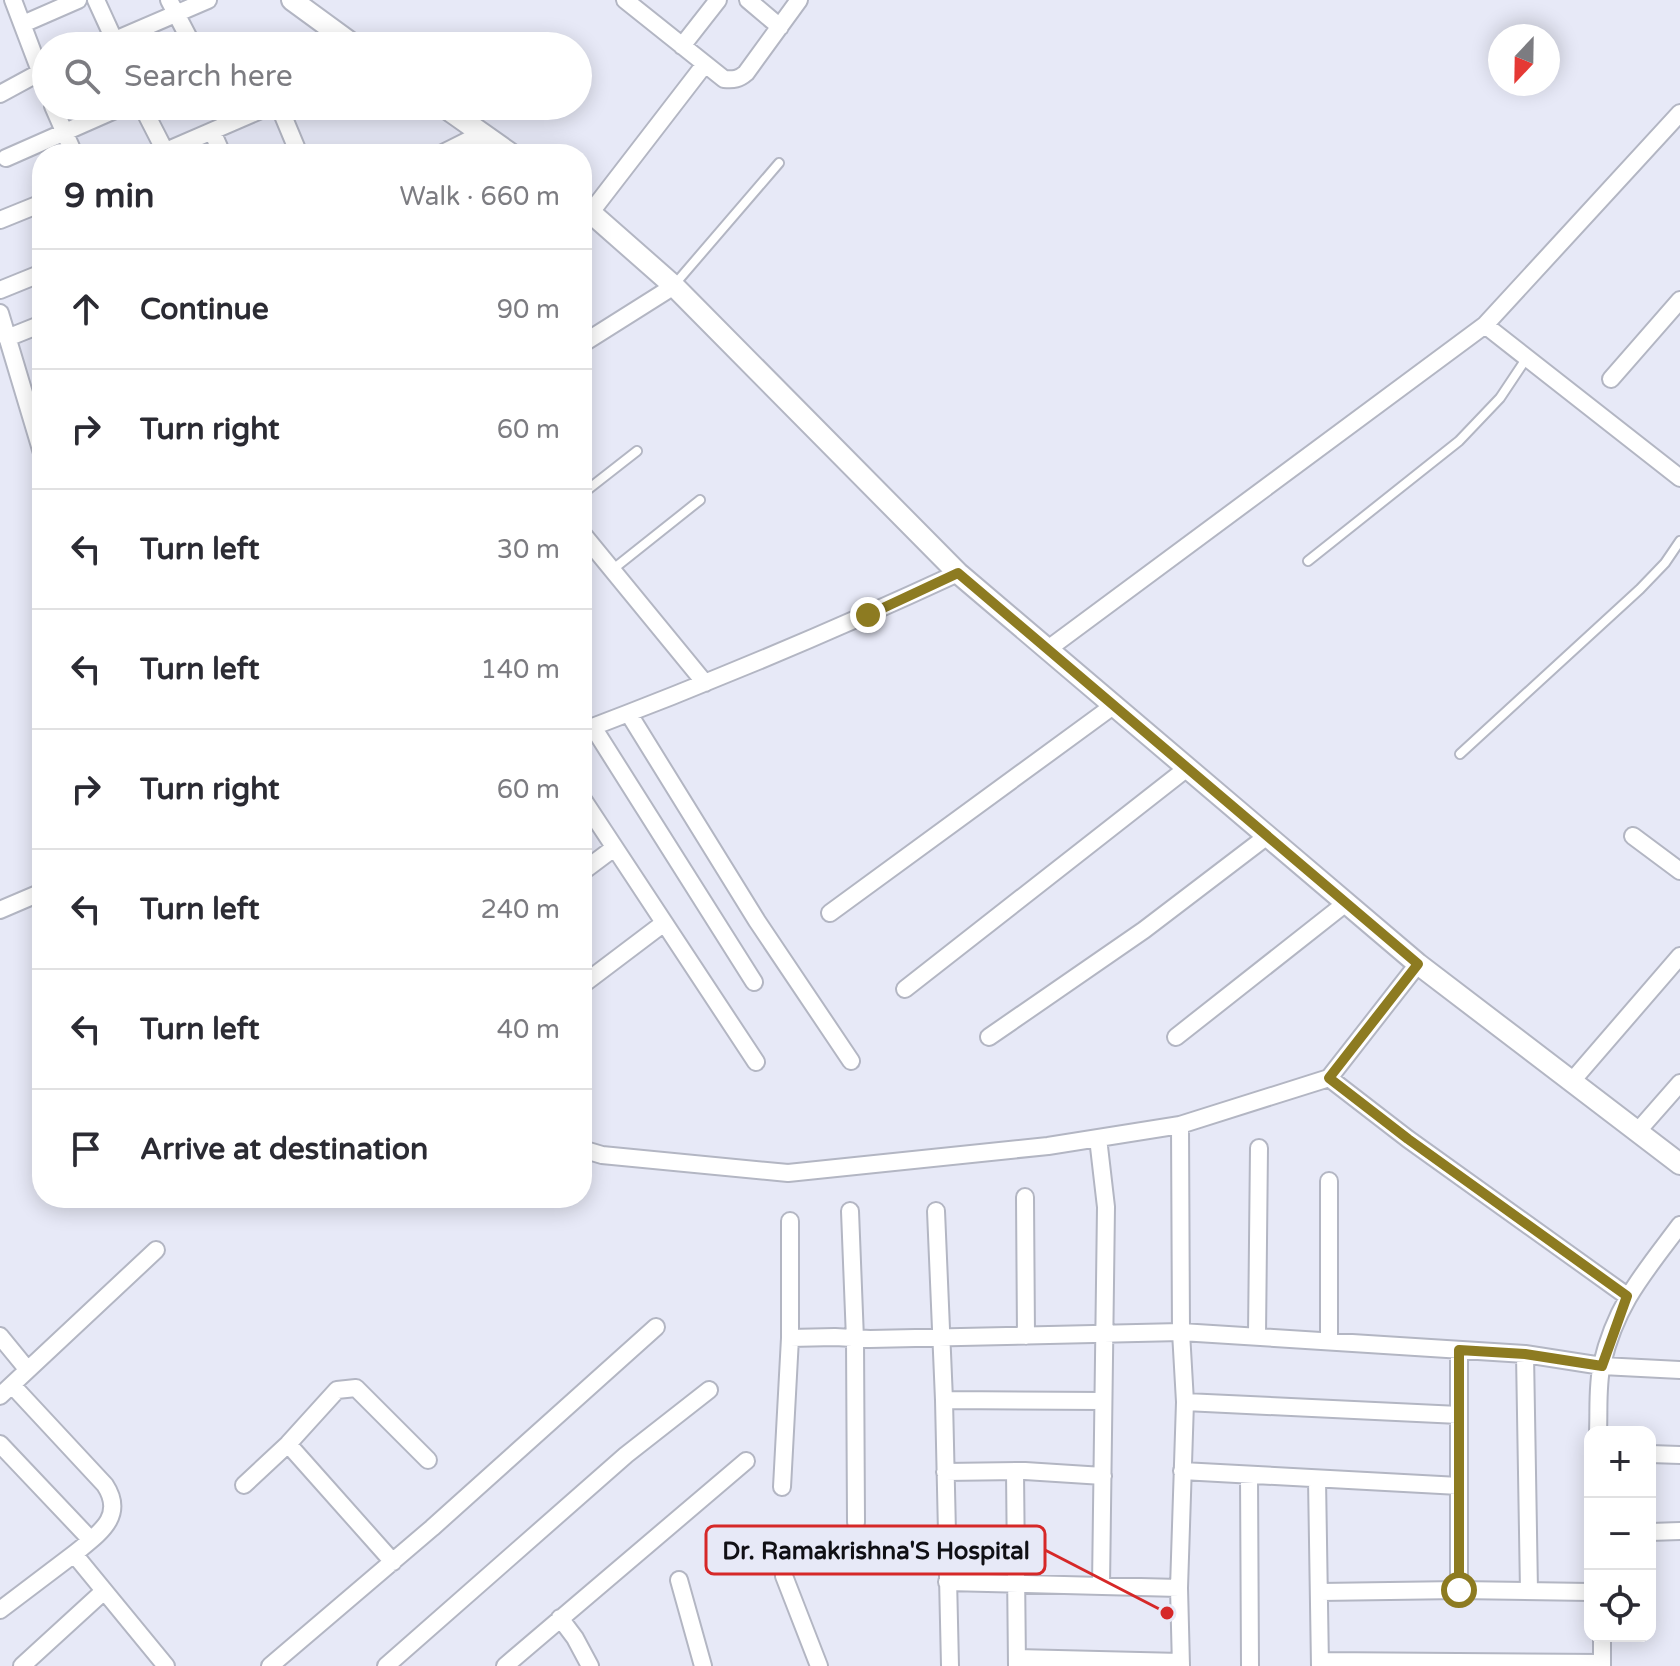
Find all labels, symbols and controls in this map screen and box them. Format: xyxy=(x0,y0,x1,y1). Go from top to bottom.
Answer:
north arrow xyxy=(1488,24,1560,96)
search box xyxy=(32,32,592,120)
icon: search xyxy=(60,54,104,98)
text: Search here xyxy=(124,58,293,95)
text: 9 min xyxy=(64,176,155,217)
text: Walk · 660 m xyxy=(400,181,560,212)
icon: ahead xyxy=(64,287,108,331)
text: Continue xyxy=(140,291,269,328)
text: 90 m xyxy=(497,294,560,325)
icon: right xyxy=(64,407,108,451)
text: Turn right xyxy=(140,411,280,448)
text: 60 m xyxy=(497,414,560,445)
icon: left xyxy=(64,527,108,571)
text: Turn left xyxy=(140,531,259,568)
text: 30 m xyxy=(497,534,560,565)
route end xyxy=(850,597,886,633)
icon: left xyxy=(64,647,108,691)
text: Turn left xyxy=(140,651,259,688)
text: 140 m xyxy=(480,654,560,685)
icon: right xyxy=(64,767,108,811)
text: Turn right xyxy=(140,771,280,808)
text: 60 m xyxy=(497,774,560,805)
icon: left xyxy=(64,887,108,931)
text: Turn left xyxy=(140,891,259,928)
text: 240 m xyxy=(480,894,560,925)
icon: left xyxy=(64,1007,108,1051)
text: Turn left xyxy=(140,1011,259,1048)
text: 40 m xyxy=(497,1014,560,1045)
icon: arrive xyxy=(64,1127,108,1171)
text: Arrive at destination xyxy=(140,1131,428,1168)
map controls xyxy=(1584,1426,1656,1642)
button: + xyxy=(1584,1426,1656,1498)
button: − xyxy=(1584,1498,1656,1570)
callout: Dr. Ramakrishna'S Hospital xyxy=(706,1526,1045,1574)
text: Dr. Ramakrishna'S Hospital xyxy=(722,1537,1030,1566)
button: locate xyxy=(1584,1570,1656,1642)
route start xyxy=(1441,1572,1477,1608)

